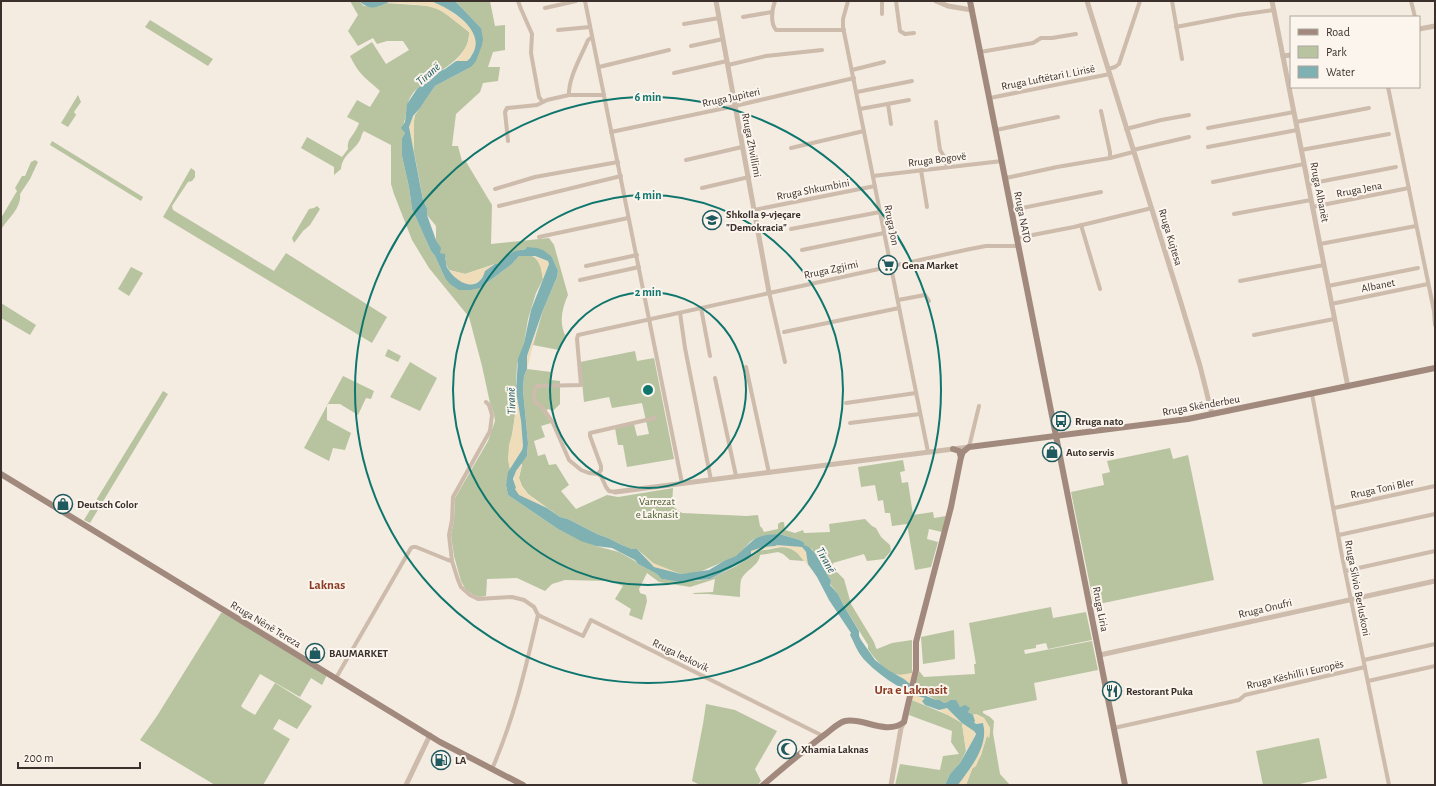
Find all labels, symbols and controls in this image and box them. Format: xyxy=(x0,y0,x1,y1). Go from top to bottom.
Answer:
legend xyxy=(1290,16,1420,88)
text: Road xyxy=(1326,26,1350,38)
text: Park xyxy=(1326,46,1347,58)
water label: Tiranë xyxy=(414,60,443,88)
street label: Rruga Luftëtari I. Lirisë xyxy=(1000,63,1096,92)
text: Water xyxy=(1326,66,1355,78)
street label: Rruga Jupiteri xyxy=(701,86,761,109)
text: 6 min xyxy=(635,91,661,103)
street label: Rruga Zhvillimi xyxy=(740,112,763,178)
street label: Rruga Bogovë xyxy=(907,150,967,169)
street label: Rruga Albanët xyxy=(1308,161,1331,224)
street label: Rruga Shkumbini xyxy=(776,177,850,202)
street label: Rruga Jena xyxy=(1335,180,1383,199)
text: 4 min xyxy=(634,189,662,201)
street label: Rruga NATO xyxy=(1012,190,1033,244)
street label: Rruga Jon xyxy=(882,204,901,246)
street label: Rruga Kujtesa xyxy=(1157,207,1184,267)
school or university icon: Shkolla 9-vjeçare "Demokracia" xyxy=(701,209,723,231)
place label: Shkolla 9-vjeçare "Demokracia" xyxy=(726,209,801,233)
supermarket icon: Gena Market xyxy=(877,254,899,276)
street label: Rruga Zgjimi xyxy=(803,258,859,281)
place label: Gena Market xyxy=(902,260,958,271)
street label: Albanet xyxy=(1360,277,1396,294)
text: 2 min xyxy=(635,286,661,298)
centre of rings xyxy=(641,383,655,397)
water label: Tiranë xyxy=(505,387,517,415)
street label: Rruga Skënderbeu xyxy=(1161,393,1241,418)
bus stop icon: Rruga nato xyxy=(1050,410,1072,432)
place label: Rruga nato xyxy=(1075,416,1124,427)
shop icon: Auto servis xyxy=(1041,441,1063,463)
place label: Auto servis xyxy=(1066,447,1114,458)
street label: Rruga Toni Bler xyxy=(1349,476,1415,501)
shop icon: Deutsch Color xyxy=(52,493,74,515)
park label: Varrezat e Laknasit xyxy=(636,496,679,520)
place label: Deutsch Color xyxy=(77,499,138,510)
street label: Rruga Silvio Berluskoni xyxy=(1343,539,1372,637)
water label: Tiranë xyxy=(814,545,838,575)
district label: Laknas xyxy=(309,579,345,592)
street label: Rruga Liria xyxy=(1091,586,1110,633)
street label: Rruga Onufri xyxy=(1237,597,1293,620)
street label: Rruga Nënë Tereza xyxy=(229,599,303,650)
street label: Rruga leskovik xyxy=(651,637,711,674)
shop icon: BAUMARKET xyxy=(304,642,326,664)
place label: BAUMARKET xyxy=(329,648,389,659)
street label: Rruga Këshilli I Europës xyxy=(1245,658,1345,691)
restaurant icon: Restorant Puka xyxy=(1101,680,1123,702)
district label: Ura e Laknasit xyxy=(874,684,948,697)
place label: Restorant Puka xyxy=(1126,686,1194,697)
mosque icon: Xhamia Laknas xyxy=(776,738,798,760)
scale bar xyxy=(18,744,140,770)
place label: Xhamia Laknas xyxy=(801,744,868,755)
fuel station icon: LA xyxy=(430,749,452,771)
text: 200 m xyxy=(24,752,54,764)
place label: LA xyxy=(455,755,467,766)

